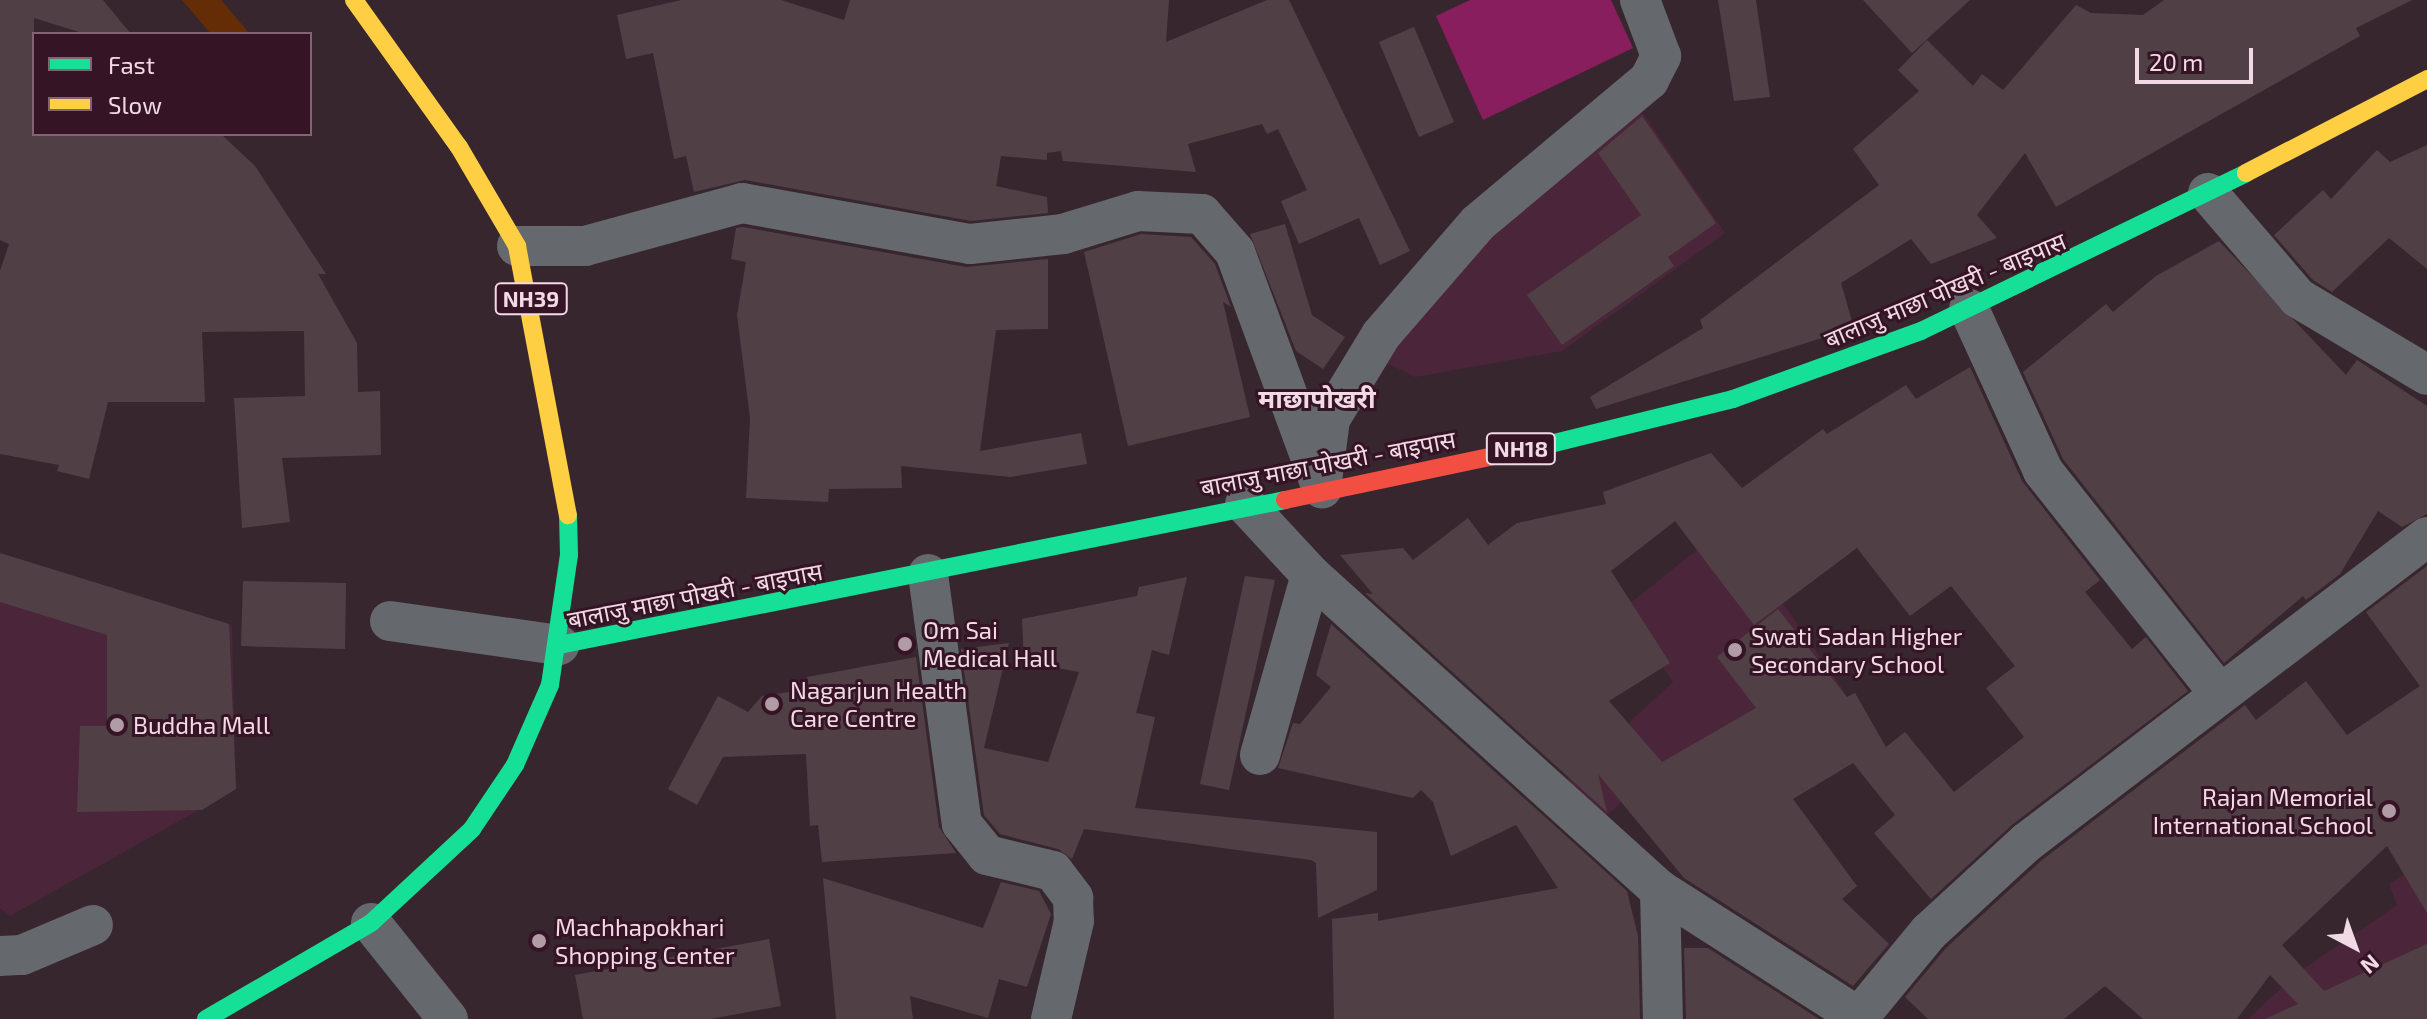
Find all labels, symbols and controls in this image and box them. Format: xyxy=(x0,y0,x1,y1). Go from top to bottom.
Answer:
legend xyxy=(32,32,312,136)
scale bar xyxy=(2139,32,2257,82)
text: 20 m xyxy=(2149,47,2203,76)
text: Fast xyxy=(108,50,155,79)
text: Slow xyxy=(108,90,162,119)
street label: बालाजु माछा पोखरी - बाइपास xyxy=(1820,226,2070,354)
road number: NH39 xyxy=(493,281,569,317)
district label: माछापोखरी xyxy=(1258,382,1376,414)
street label: बालाजु माछा पोखरी - बाइपास xyxy=(1198,424,1458,502)
road number: NH18 xyxy=(1485,431,1557,467)
street label: बालाजु माछा पोखरी - बाइपास xyxy=(565,556,825,634)
place label: Om Sai Medical Hall xyxy=(923,616,1057,672)
place label: Swati Sadan Higher Secondary School xyxy=(1751,622,1962,678)
marker: Om Sai Medical Hall xyxy=(894,633,916,655)
marker: Swati Sadan Higher Secondary School xyxy=(1726,641,1744,659)
place label: Nagarjun Health Care Centre xyxy=(790,676,967,732)
marker: Nagarjun Health Care Centre xyxy=(761,693,783,715)
place label: Buddha Mall xyxy=(133,711,270,739)
marker: Buddha Mall xyxy=(108,716,126,734)
place label: Rajan Memorial International School xyxy=(2152,783,2373,839)
marker: Rajan Memorial International School xyxy=(2380,802,2398,820)
north arrow xyxy=(2315,907,2395,987)
place label: Machhapokhari Shopping Center xyxy=(555,913,735,969)
marker: Machhapokhari Shopping Center xyxy=(530,932,548,950)
text: N xyxy=(2356,950,2385,980)

